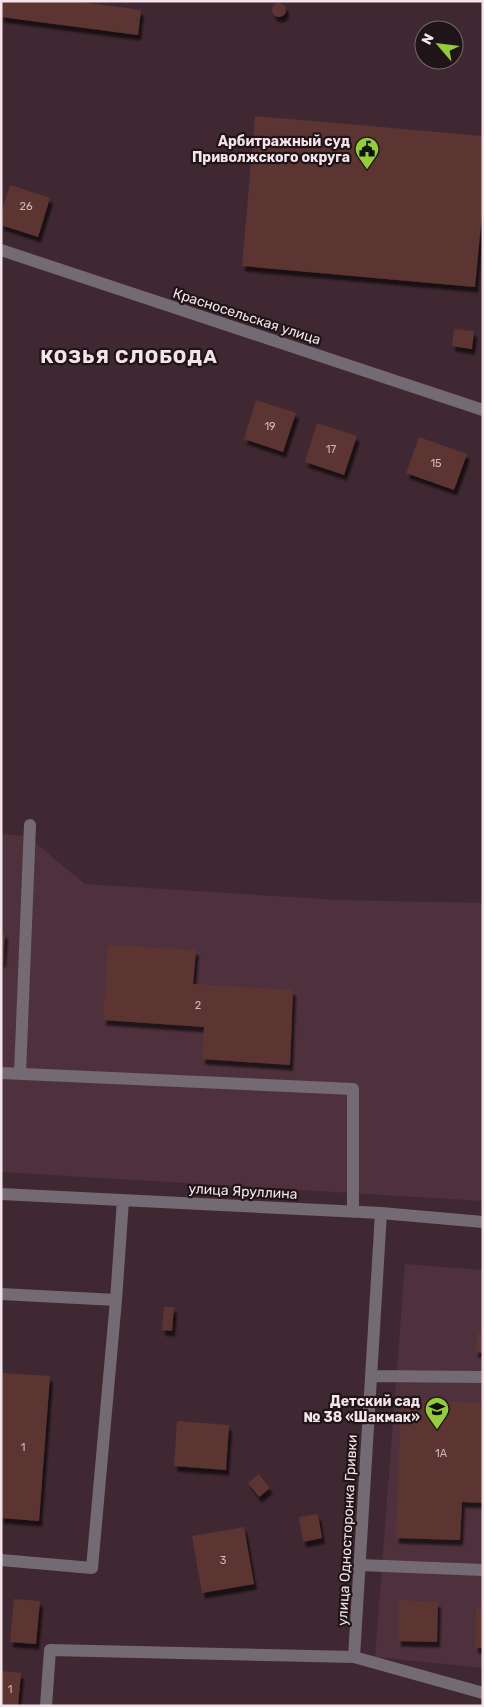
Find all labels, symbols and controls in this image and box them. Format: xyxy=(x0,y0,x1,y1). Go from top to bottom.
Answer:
north arrow xyxy=(414,20,464,70)
text: N xyxy=(418,31,438,48)
place label: Арбитражный суд Приволжского округа xyxy=(192,133,350,166)
public building icon: Арбитражный суд Приволжского округа xyxy=(354,136,380,170)
house number: 26 xyxy=(19,200,33,213)
street label: Красносельская улица xyxy=(171,285,323,348)
district label: КОЗЬЯ СЛОБОДА xyxy=(40,345,218,368)
house number: 19 xyxy=(264,420,276,433)
house number: 17 xyxy=(326,443,337,456)
house number: 15 xyxy=(430,457,442,470)
house number: 2 xyxy=(195,999,201,1012)
street label: улица Яруллина xyxy=(188,1180,298,1203)
place label: Детский сад № 38 «Шакмак» xyxy=(303,1393,420,1426)
school or university icon: Детский сад № 38 «Шакмак» xyxy=(424,1396,450,1430)
street label: улица Односторонка Гривки xyxy=(334,1434,361,1626)
house number: 1 xyxy=(21,1441,25,1454)
house number: 1А xyxy=(435,1447,448,1460)
house number: 3 xyxy=(220,1554,227,1567)
house number: 1 xyxy=(8,1683,12,1696)

